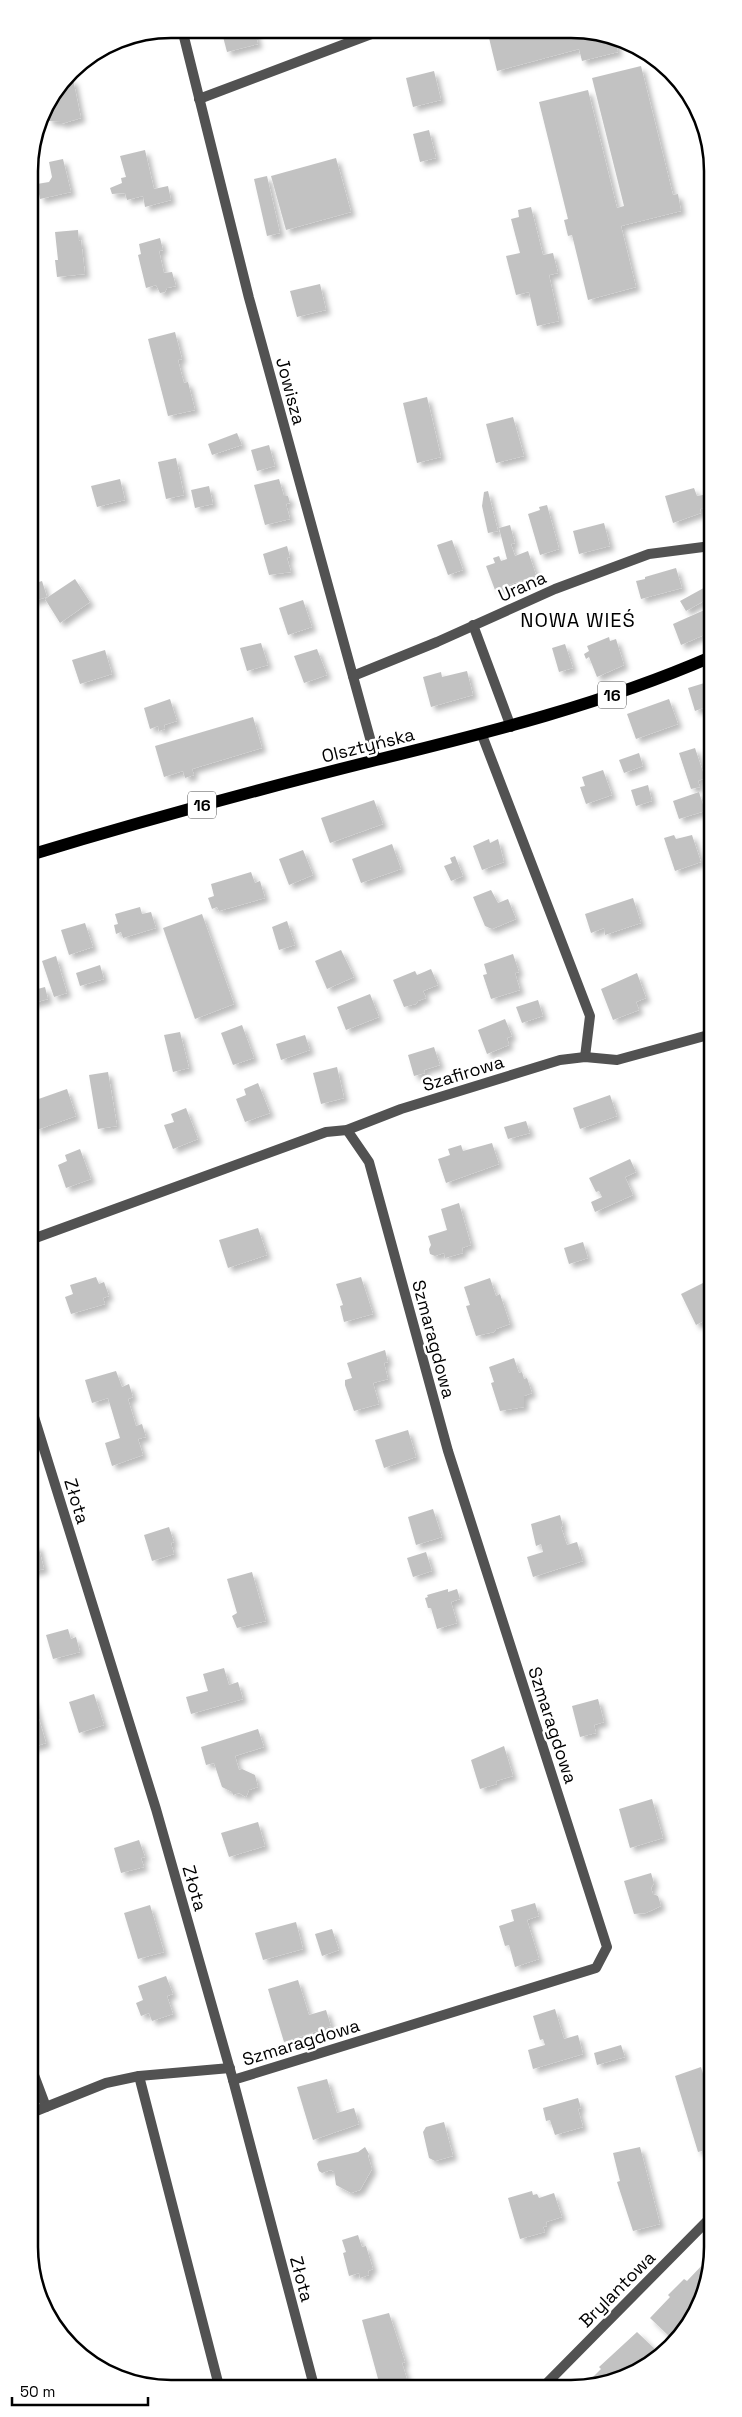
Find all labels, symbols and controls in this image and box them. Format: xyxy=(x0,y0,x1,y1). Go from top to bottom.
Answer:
street label: Jowisza xyxy=(271,355,311,427)
street label: Urana xyxy=(494,565,550,607)
district label: NOWA WIEŚ xyxy=(520,607,636,633)
road number: 16 xyxy=(598,682,626,708)
street label: Olsztyńska xyxy=(319,722,417,768)
road number: 16 xyxy=(188,792,216,818)
street label: Szafirowa xyxy=(419,1050,507,1096)
street label: Szmaragdowa xyxy=(407,1277,461,1401)
street label: Złota xyxy=(59,1475,95,1527)
street label: Szmaragdowa xyxy=(523,1664,583,1786)
street label: Złota xyxy=(178,1863,212,1913)
street label: Szmaragdowa xyxy=(240,2013,362,2071)
street label: Brylantowa xyxy=(574,2246,660,2332)
street label: Złota xyxy=(285,2254,319,2304)
scale bar xyxy=(12,2374,149,2406)
text: 50 m xyxy=(20,2382,55,2401)

